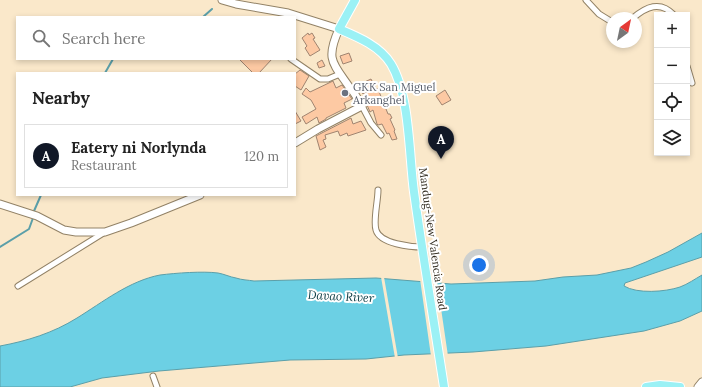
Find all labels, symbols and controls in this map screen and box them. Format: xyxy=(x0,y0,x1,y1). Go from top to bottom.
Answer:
north arrow xyxy=(606,12,642,48)
map controls xyxy=(654,12,690,156)
button: + xyxy=(654,12,690,48)
search box xyxy=(16,16,296,60)
icon: search xyxy=(30,27,52,49)
text: Search here xyxy=(62,29,145,48)
button: − xyxy=(654,48,690,84)
place label: GKK San Miguel Arkanghel xyxy=(352,80,436,107)
button: locate xyxy=(654,84,690,120)
text: Nearby xyxy=(32,87,90,109)
marker: GKK San Miguel Arkanghel xyxy=(340,88,350,98)
button: layers xyxy=(654,120,690,156)
pin: A xyxy=(428,126,454,159)
text: Eatery ni Norlynda xyxy=(71,138,206,157)
text: A xyxy=(42,148,50,165)
text: 120 m xyxy=(244,148,279,165)
text: Restaurant xyxy=(71,157,137,174)
street label: Mandug-New Valencia Road xyxy=(416,167,450,312)
your location xyxy=(469,255,489,275)
water label: Davao River xyxy=(307,287,375,305)

